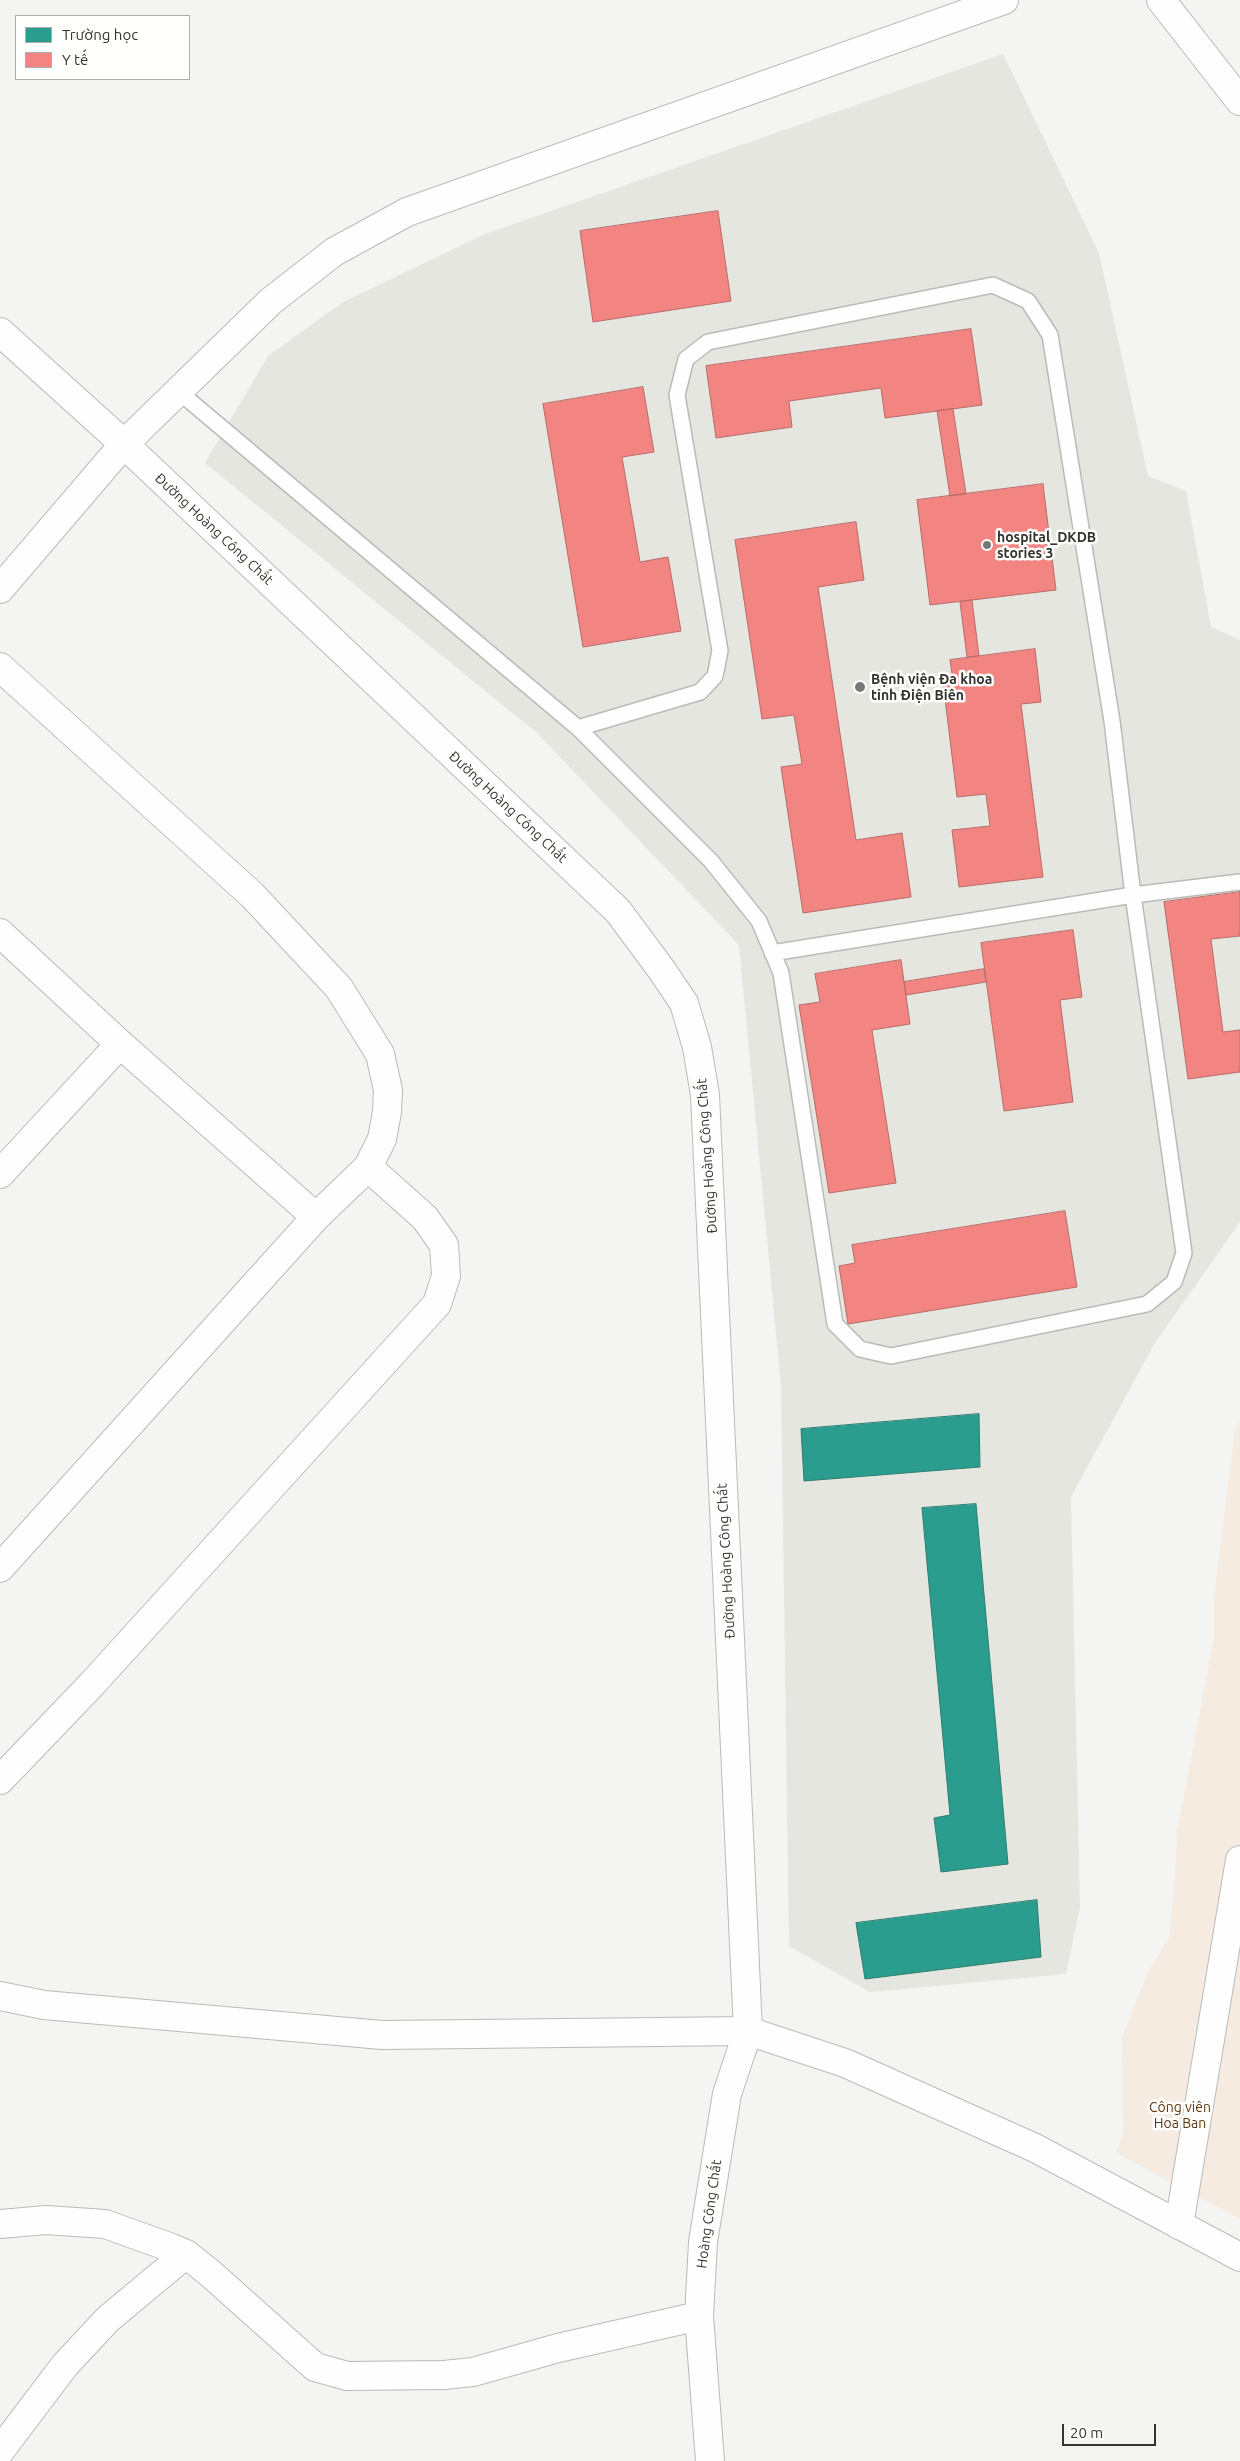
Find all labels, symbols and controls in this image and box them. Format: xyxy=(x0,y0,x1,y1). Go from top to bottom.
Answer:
legend xyxy=(15,15,190,80)
text: Trường học xyxy=(62,26,138,43)
text: Y tế xyxy=(62,51,88,68)
street label: Đường Hoàng Công Chất xyxy=(151,470,277,588)
place label: hospital_DKDB stories 3 xyxy=(997,529,1096,562)
marker: hospital_DKDB stories 3 xyxy=(981,539,993,551)
place label: Bệnh viện Đa khoa tỉnh Điện Biên xyxy=(871,671,992,704)
marker: Bệnh viện Đa khoa tỉnh Điện Biên xyxy=(853,680,867,694)
street label: Đường Hoàng Công Chất xyxy=(445,748,571,866)
street label: Đường Hoàng Công Chất xyxy=(693,1078,721,1234)
street label: Đường Hoàng Công Chất xyxy=(714,1483,738,1639)
park label: Công viên Hoa Ban xyxy=(1149,2099,1211,2132)
street label: Hoàng Công Chất xyxy=(693,2159,725,2269)
scale bar xyxy=(1065,2414,1159,2446)
text: 20 m xyxy=(1070,2424,1103,2441)

